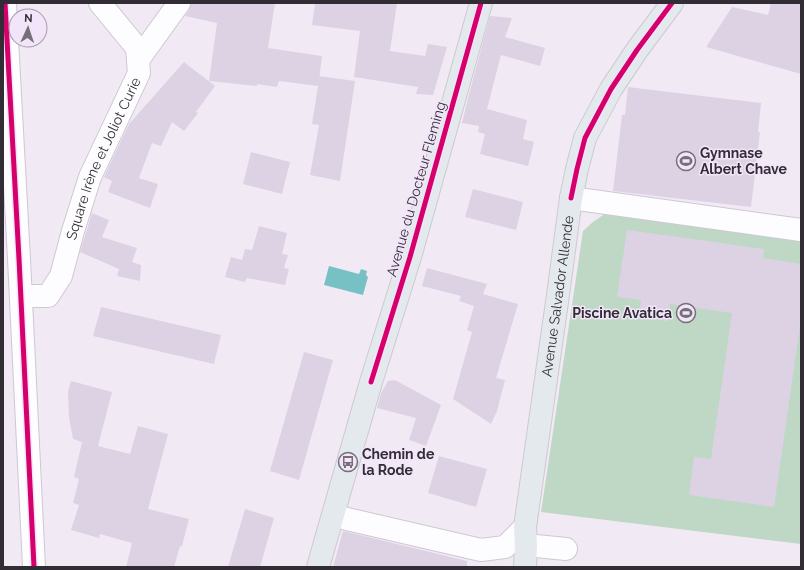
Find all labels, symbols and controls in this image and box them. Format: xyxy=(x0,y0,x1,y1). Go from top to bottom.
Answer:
north arrow xyxy=(8,8,48,48)
text: N xyxy=(24,12,33,25)
street label: Square Irène et Joliot Curie xyxy=(63,75,144,241)
street label: Avenue du Docteur Fleming xyxy=(383,100,449,278)
place label: Gymnase Albert Chave xyxy=(700,145,787,177)
sports icon: Gymnase Albert Chave xyxy=(675,150,697,172)
street label: Avenue Salvador Allende xyxy=(538,215,577,378)
sports icon: Piscine Avatica xyxy=(675,302,697,324)
place label: Piscine Avatica xyxy=(572,305,672,321)
place label: Chemin de la Rode xyxy=(362,446,435,478)
bus stop icon: Chemin de la Rode xyxy=(337,451,359,473)

